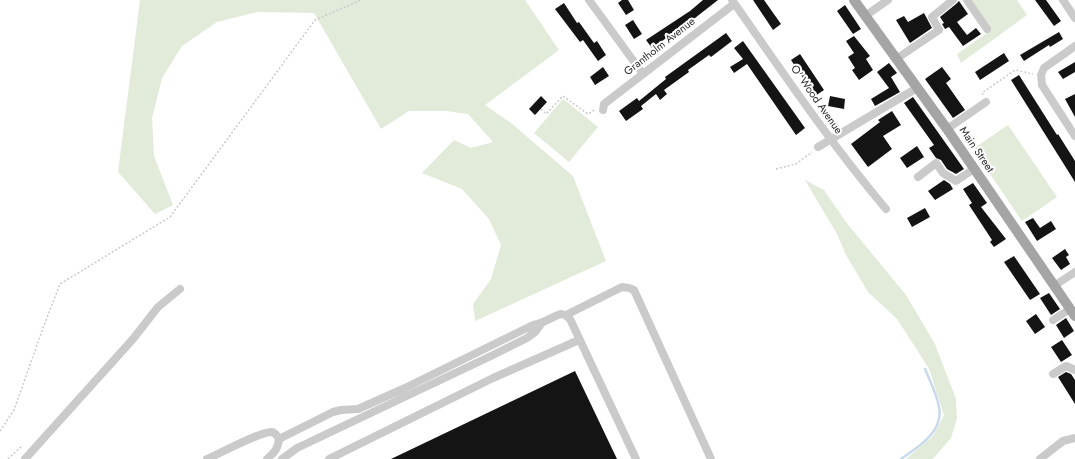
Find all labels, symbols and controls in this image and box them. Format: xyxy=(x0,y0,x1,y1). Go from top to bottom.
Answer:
street label: Grantholm Avenue xyxy=(622,15,698,79)
street label: O' Wood Avenue xyxy=(787,63,845,137)
street label: Main Street xyxy=(956,125,996,175)

